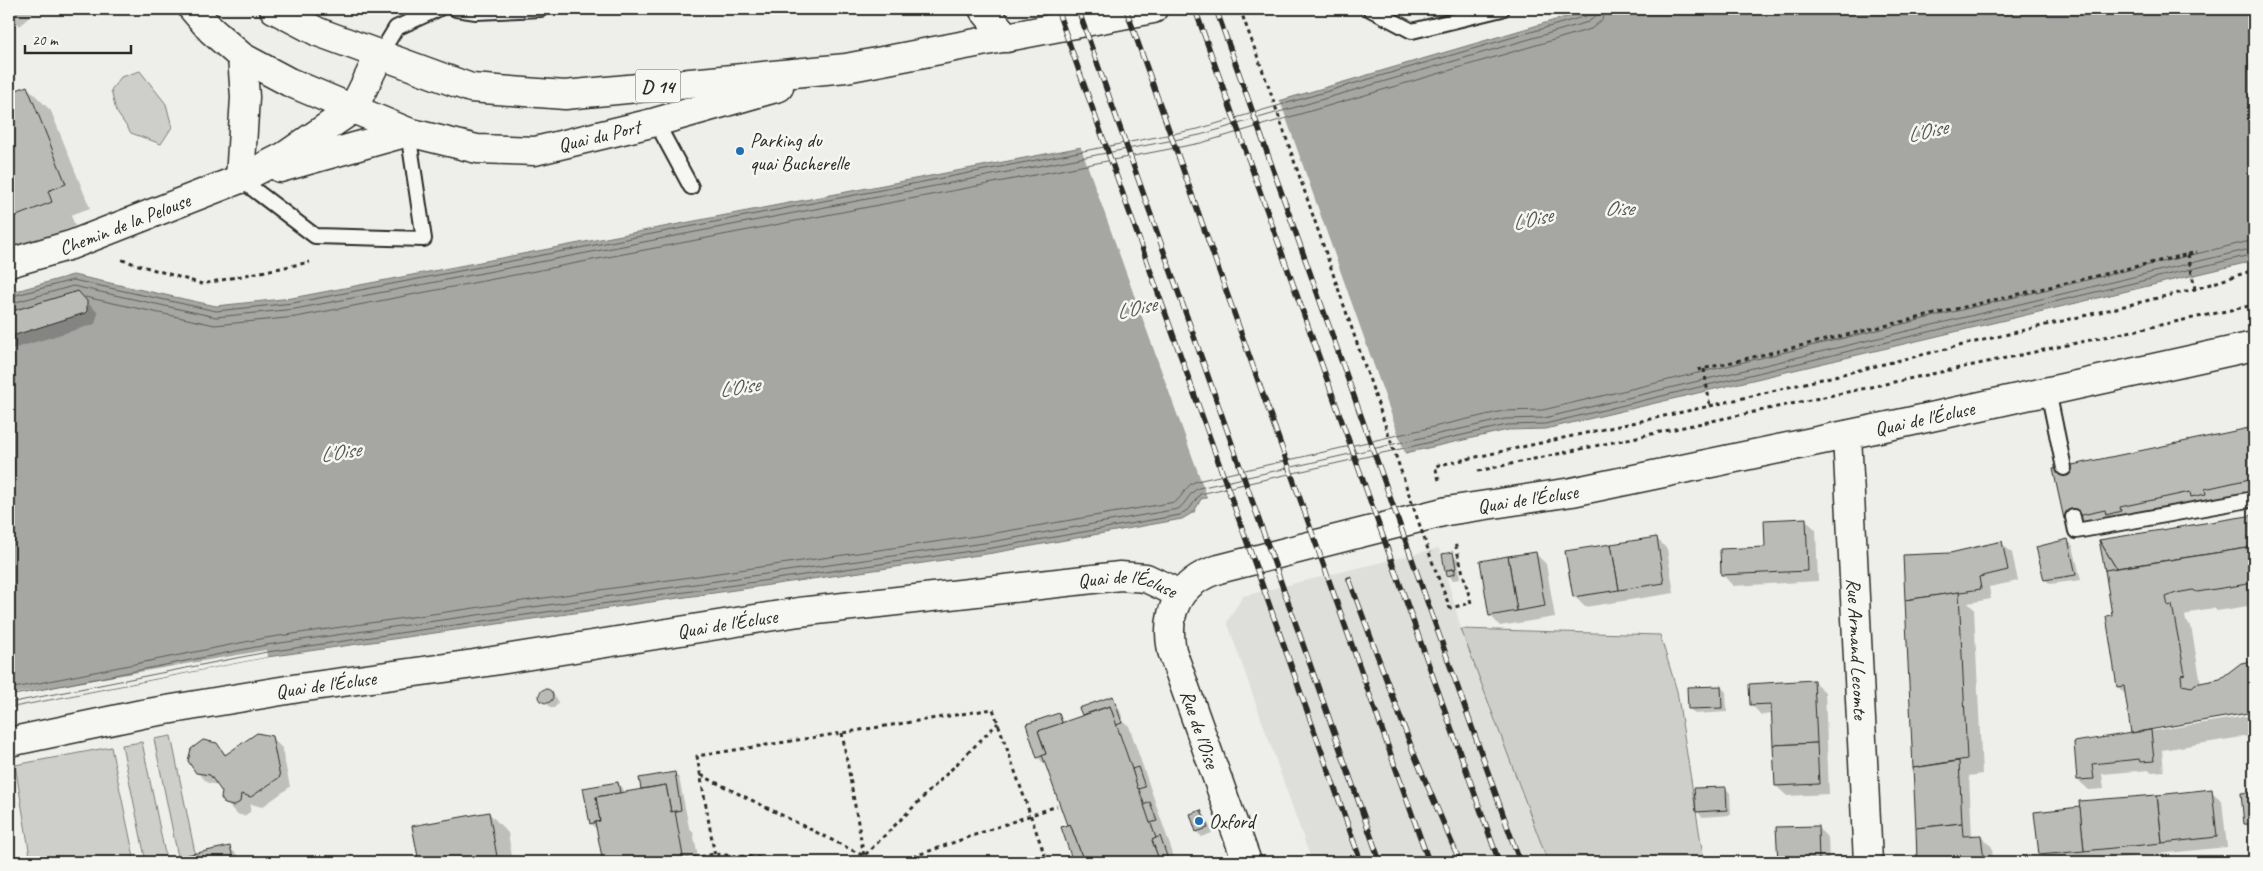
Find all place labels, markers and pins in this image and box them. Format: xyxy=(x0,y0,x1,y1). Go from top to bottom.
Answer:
place label: Parking du quai Bucherelle xyxy=(750,128,850,176)
marker: Parking du quai Bucherelle xyxy=(734,145,746,157)
place label: Oxford xyxy=(1209,809,1257,834)
marker: Oxford xyxy=(1193,815,1205,827)

